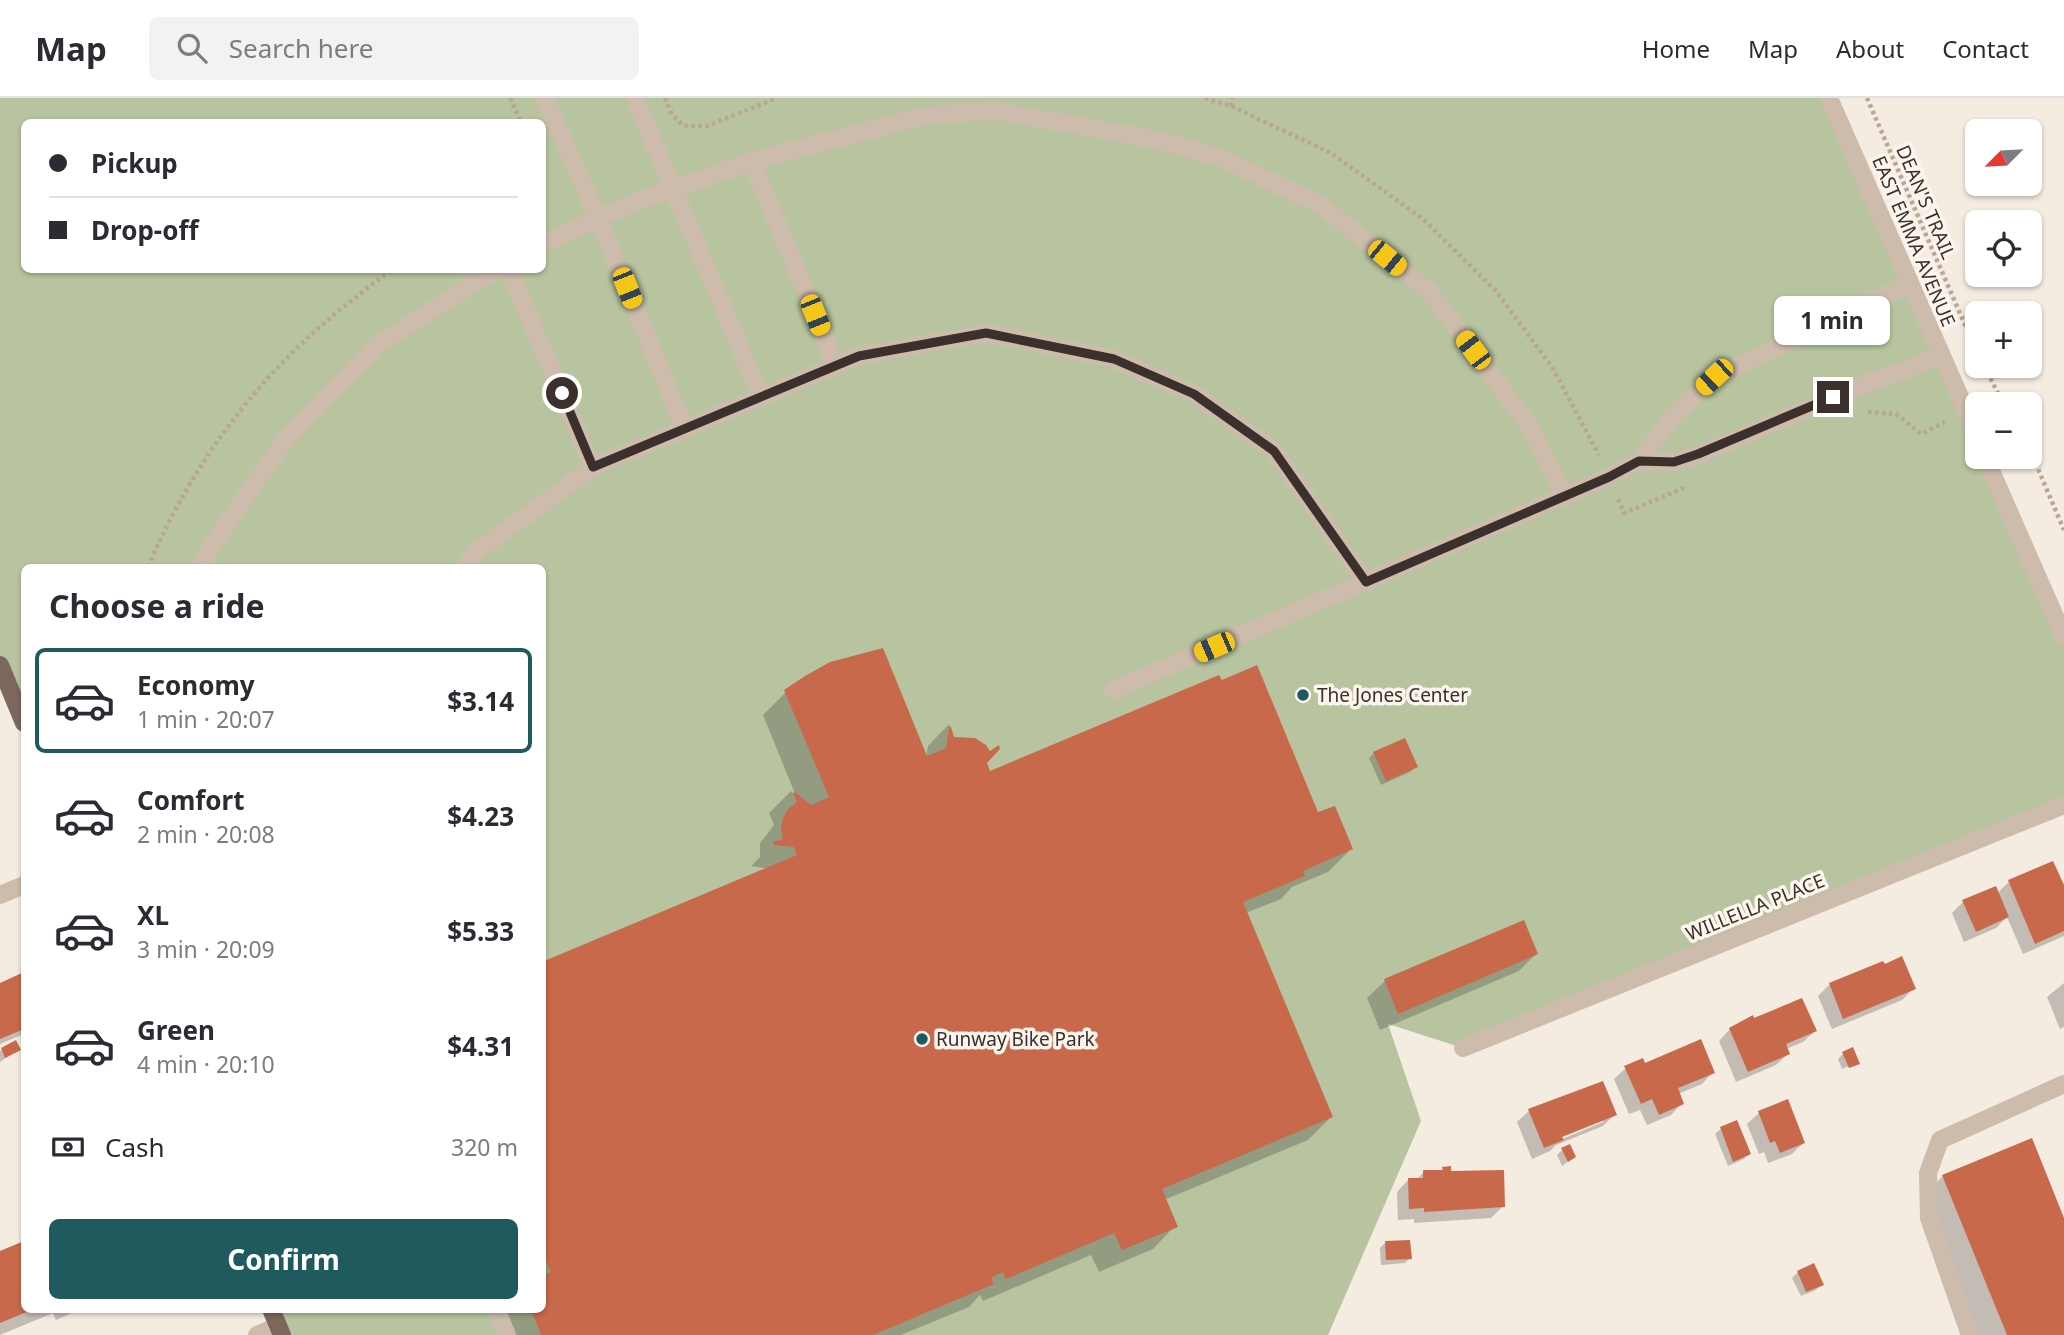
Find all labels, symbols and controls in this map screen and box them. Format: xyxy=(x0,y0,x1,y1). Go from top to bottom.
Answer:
search box xyxy=(149,17,639,80)
text: Map xyxy=(35,26,107,71)
icon: search xyxy=(173,29,211,67)
text: Search here xyxy=(229,30,373,66)
text: Home xyxy=(1642,32,1710,65)
text: Map xyxy=(1748,32,1798,65)
text: About xyxy=(1836,32,1904,65)
text: Contact xyxy=(1942,32,2029,65)
north arrow xyxy=(1965,119,2042,196)
map controls xyxy=(1965,119,2042,469)
street label: DEAN'S TRAIL xyxy=(1890,141,1962,263)
text: Pickup xyxy=(91,145,178,181)
street label: EAST EMMA AVENUE xyxy=(1866,152,1962,330)
button: locate xyxy=(1965,210,2042,287)
text: Drop-off xyxy=(91,212,198,248)
car xyxy=(1365,237,1410,279)
car xyxy=(610,265,645,311)
car xyxy=(798,292,833,338)
callout: 1 min xyxy=(1775,296,1891,344)
button: + xyxy=(1965,301,2042,378)
text: 1 min xyxy=(1800,304,1864,336)
car xyxy=(1452,327,1495,373)
car xyxy=(1692,355,1737,399)
route start xyxy=(546,377,578,409)
route end xyxy=(1817,381,1849,413)
button: − xyxy=(1965,392,2042,469)
text: Choose a ride xyxy=(49,584,265,627)
car xyxy=(1191,629,1238,665)
text: Economy xyxy=(137,667,255,703)
icon: car xyxy=(53,669,116,732)
place label: The Jones Center xyxy=(1317,682,1468,708)
text: $3.14 xyxy=(447,683,514,719)
marker: The Jones Center xyxy=(1295,687,1311,703)
text: 1 min · 20:07 xyxy=(137,703,275,735)
text: Comfort xyxy=(137,782,245,818)
icon: car xyxy=(53,784,116,847)
text: $4.23 xyxy=(447,798,514,834)
text: 2 min · 20:08 xyxy=(137,818,275,850)
street label: WILLELLA PLACE xyxy=(1682,867,1828,947)
text: XL xyxy=(137,897,169,933)
icon: car xyxy=(53,899,116,962)
text: $5.33 xyxy=(447,913,514,949)
text: 3 min · 20:09 xyxy=(137,933,275,965)
text: Green xyxy=(137,1012,215,1048)
icon: car xyxy=(53,1014,116,1077)
place label: Runway Bike Park xyxy=(936,1026,1095,1052)
text: $4.31 xyxy=(447,1028,514,1064)
marker: Runway Bike Park xyxy=(914,1031,930,1047)
text: 4 min · 20:10 xyxy=(137,1048,275,1080)
icon: cash xyxy=(49,1128,87,1166)
text: Cash xyxy=(105,1129,165,1165)
text: 320 m xyxy=(451,1131,518,1163)
button: Confirm xyxy=(49,1219,518,1299)

